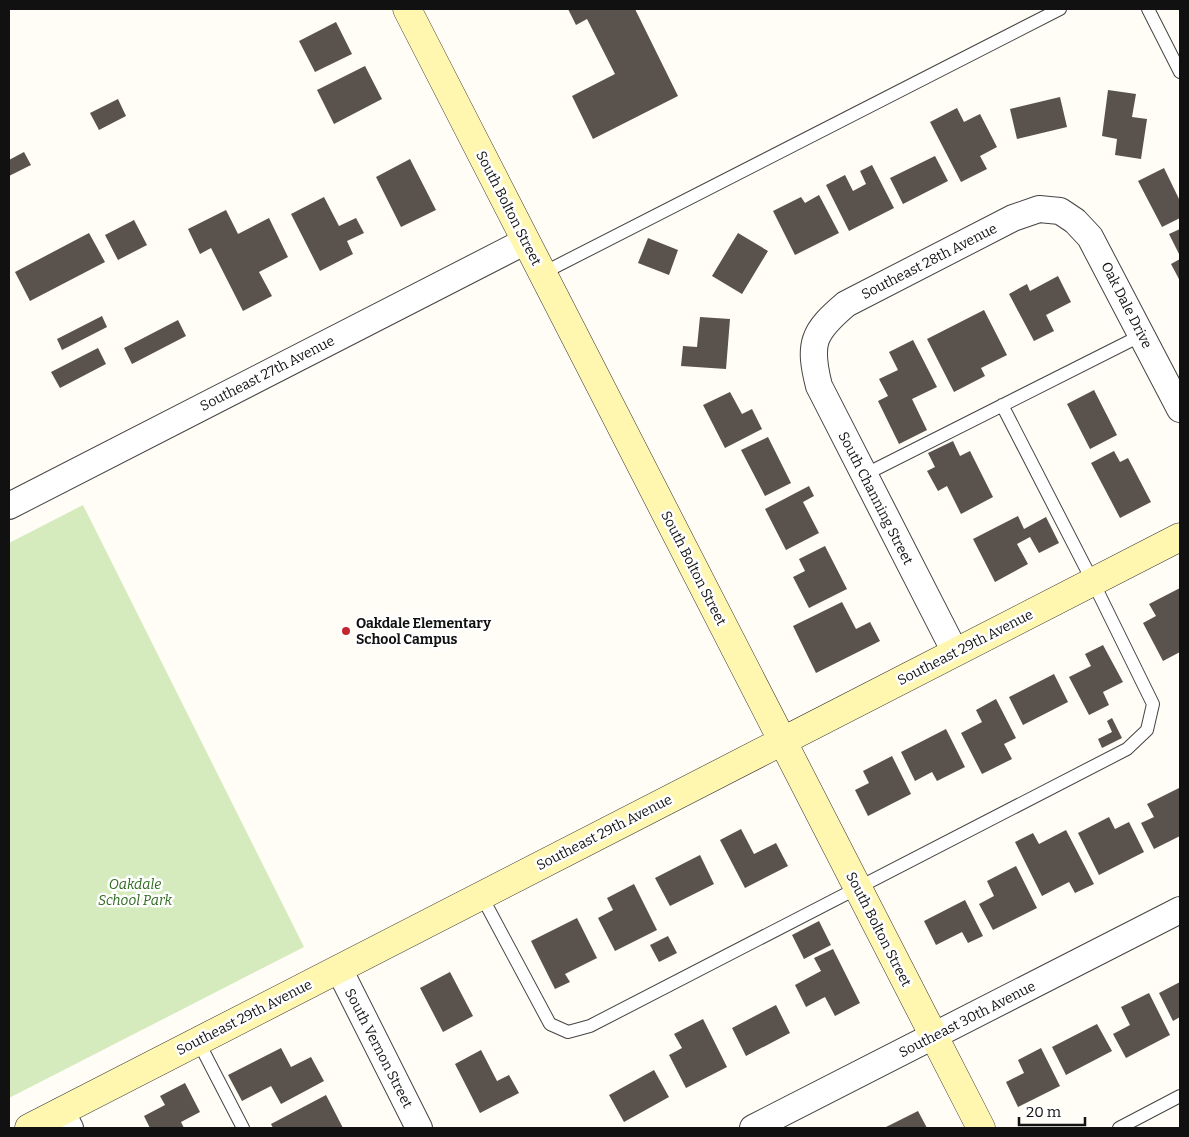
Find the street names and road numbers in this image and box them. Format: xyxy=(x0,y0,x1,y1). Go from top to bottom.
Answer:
street label: South Bolton Street xyxy=(472,148,545,268)
street label: Southeast 28th Avenue xyxy=(859,220,1000,303)
street label: Oak Dale Drive xyxy=(1097,259,1156,351)
street label: Southeast 27th Avenue xyxy=(197,332,337,415)
street label: South Channing Street xyxy=(835,429,917,568)
street label: South Bolton Street xyxy=(657,508,730,628)
street label: Southeast 29th Avenue xyxy=(895,606,1036,689)
street label: Southeast 29th Avenue xyxy=(534,791,675,874)
street label: South Bolton Street xyxy=(842,869,915,989)
street label: Southeast 29th Avenue xyxy=(174,976,315,1059)
street label: Southeast 30th Avenue xyxy=(896,978,1038,1061)
street label: South Vernon Street xyxy=(341,986,416,1111)

